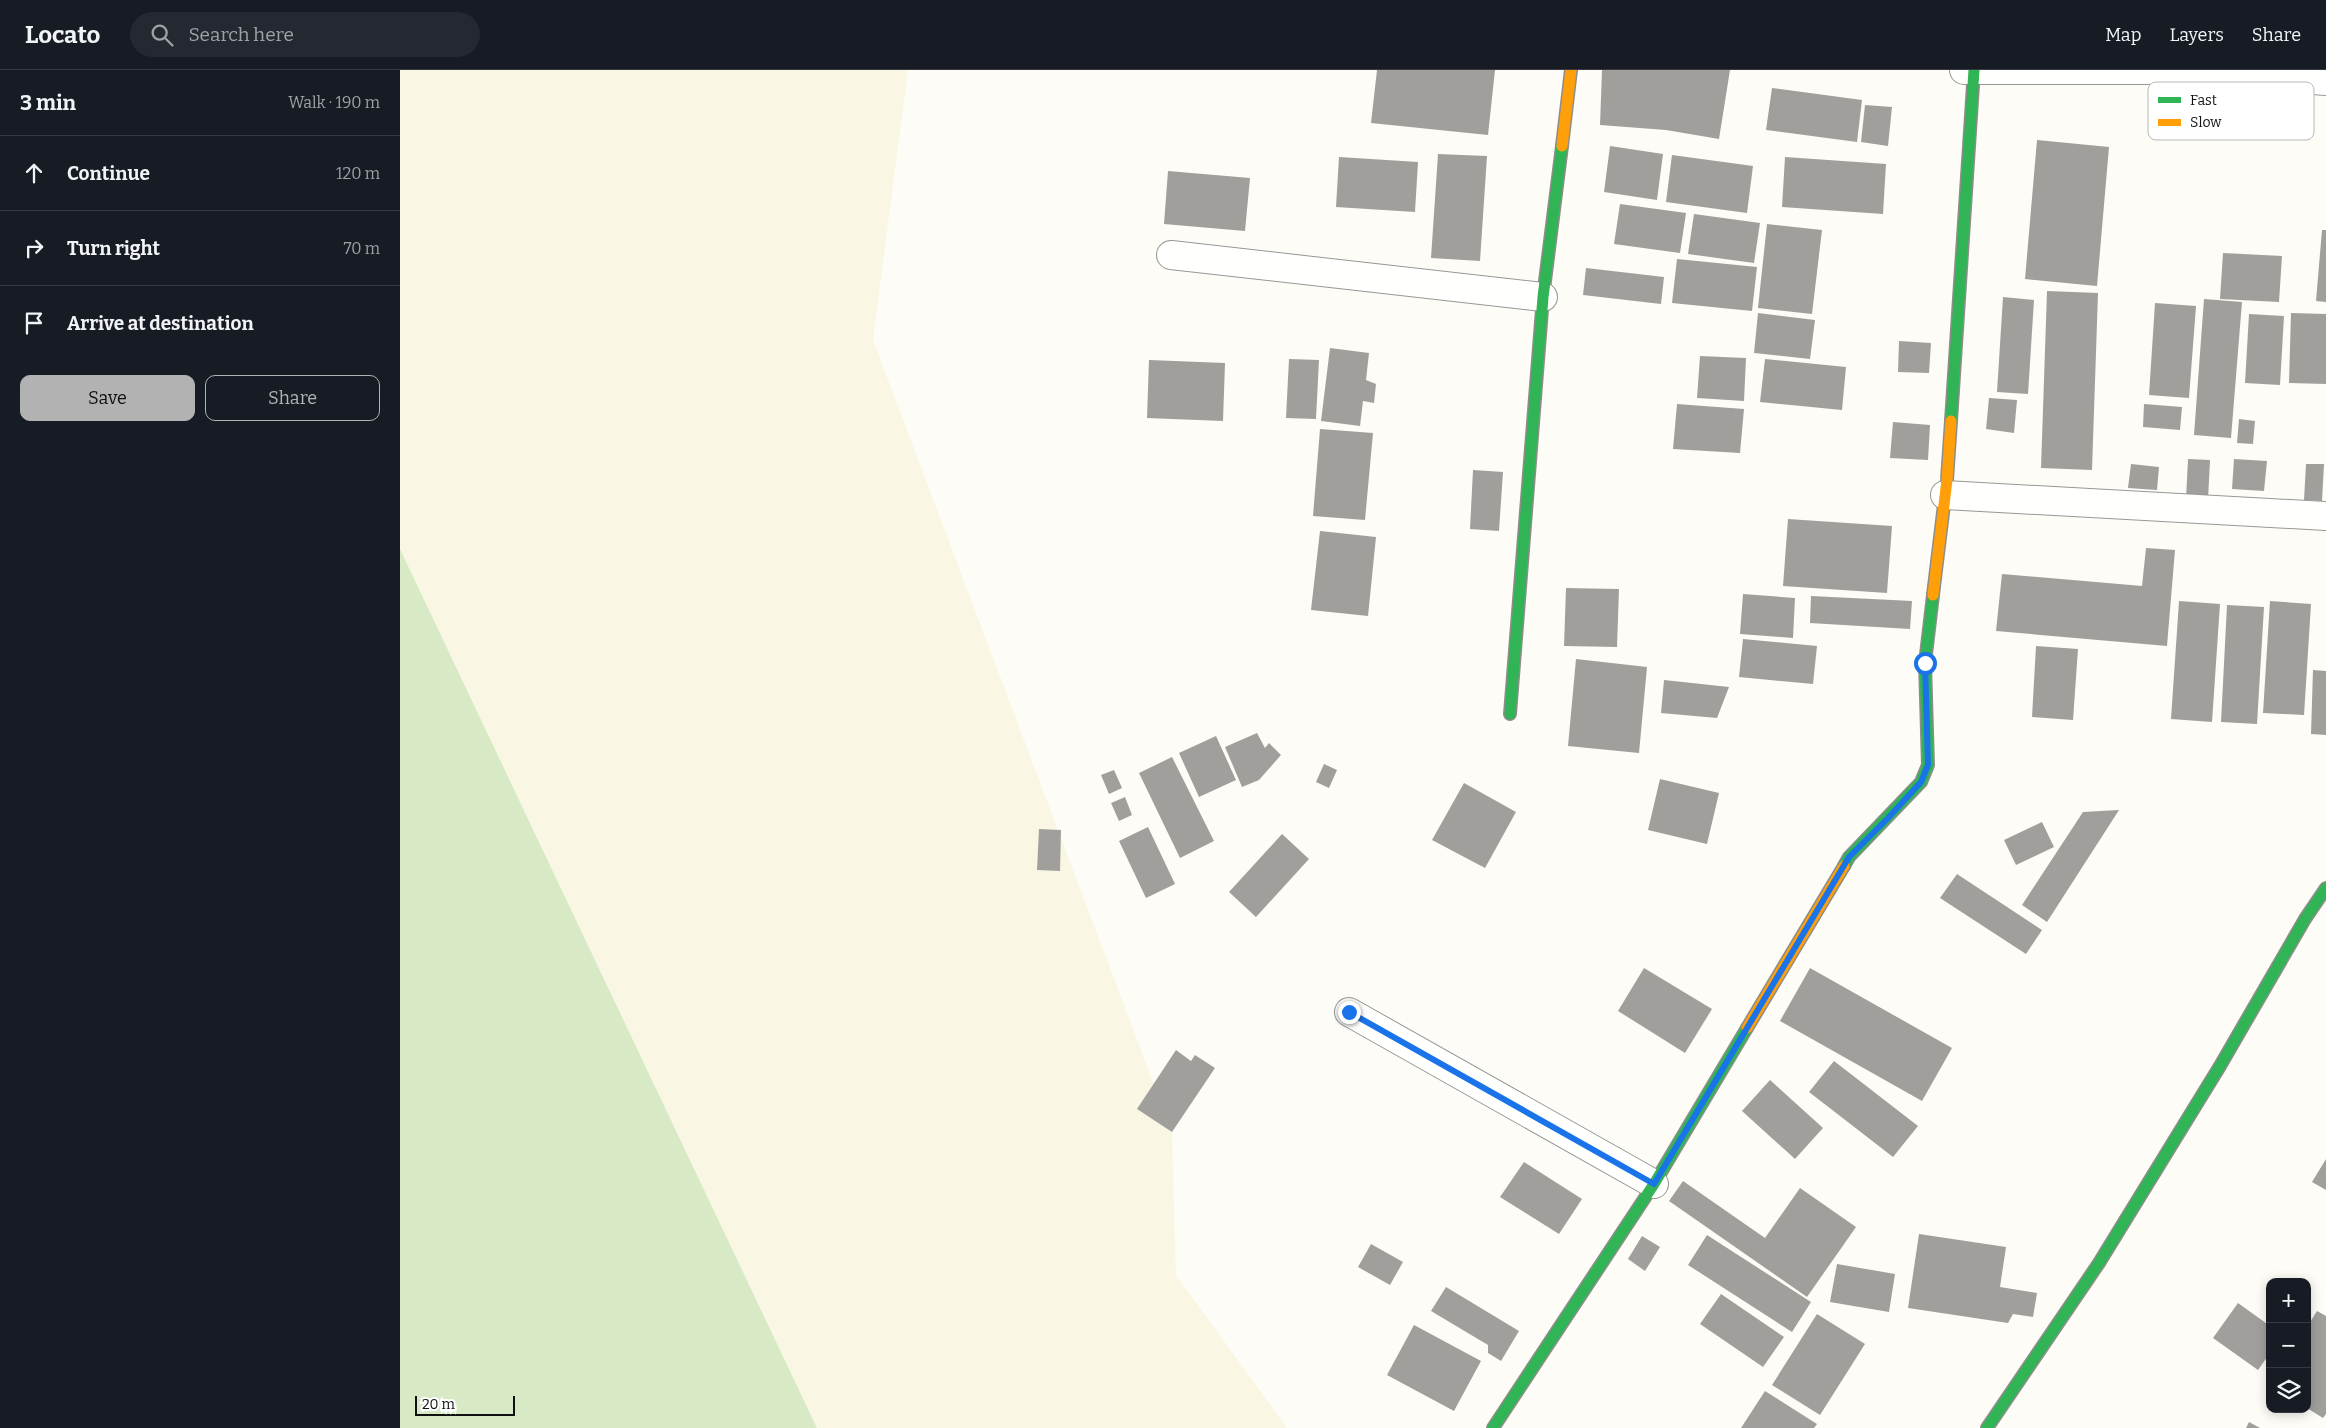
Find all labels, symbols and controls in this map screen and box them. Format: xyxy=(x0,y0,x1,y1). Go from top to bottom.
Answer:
search box xyxy=(130,12,480,57)
text: Locato xyxy=(25,21,100,49)
icon: search xyxy=(148,21,176,49)
text: Search here xyxy=(188,23,294,46)
text: Map xyxy=(2105,24,2141,46)
text: Layers xyxy=(2169,24,2224,46)
text: Share xyxy=(2252,24,2301,46)
legend xyxy=(2148,82,2314,140)
text: 3 min xyxy=(20,90,76,116)
text: Fast xyxy=(2190,92,2217,109)
text: Walk · 190 m xyxy=(288,93,380,112)
text: Slow xyxy=(2190,114,2222,131)
icon: ahead xyxy=(20,159,48,187)
text: Continue xyxy=(67,162,150,185)
text: 120 m xyxy=(336,164,380,183)
icon: right xyxy=(20,234,48,262)
text: Turn right xyxy=(67,237,160,260)
text: 70 m xyxy=(344,239,380,258)
icon: arrive xyxy=(20,309,48,337)
text: Arrive at destination xyxy=(67,312,254,335)
button: Save xyxy=(20,375,195,421)
button: Share xyxy=(205,375,380,421)
route start xyxy=(1914,652,1937,675)
route end xyxy=(1338,1001,1361,1024)
map controls xyxy=(2266,1278,2311,1413)
button: + xyxy=(2266,1278,2311,1323)
button: − xyxy=(2266,1323,2311,1368)
button: layers xyxy=(2266,1368,2311,1413)
scale bar xyxy=(415,1393,515,1416)
text: 20 m xyxy=(422,1396,455,1413)

